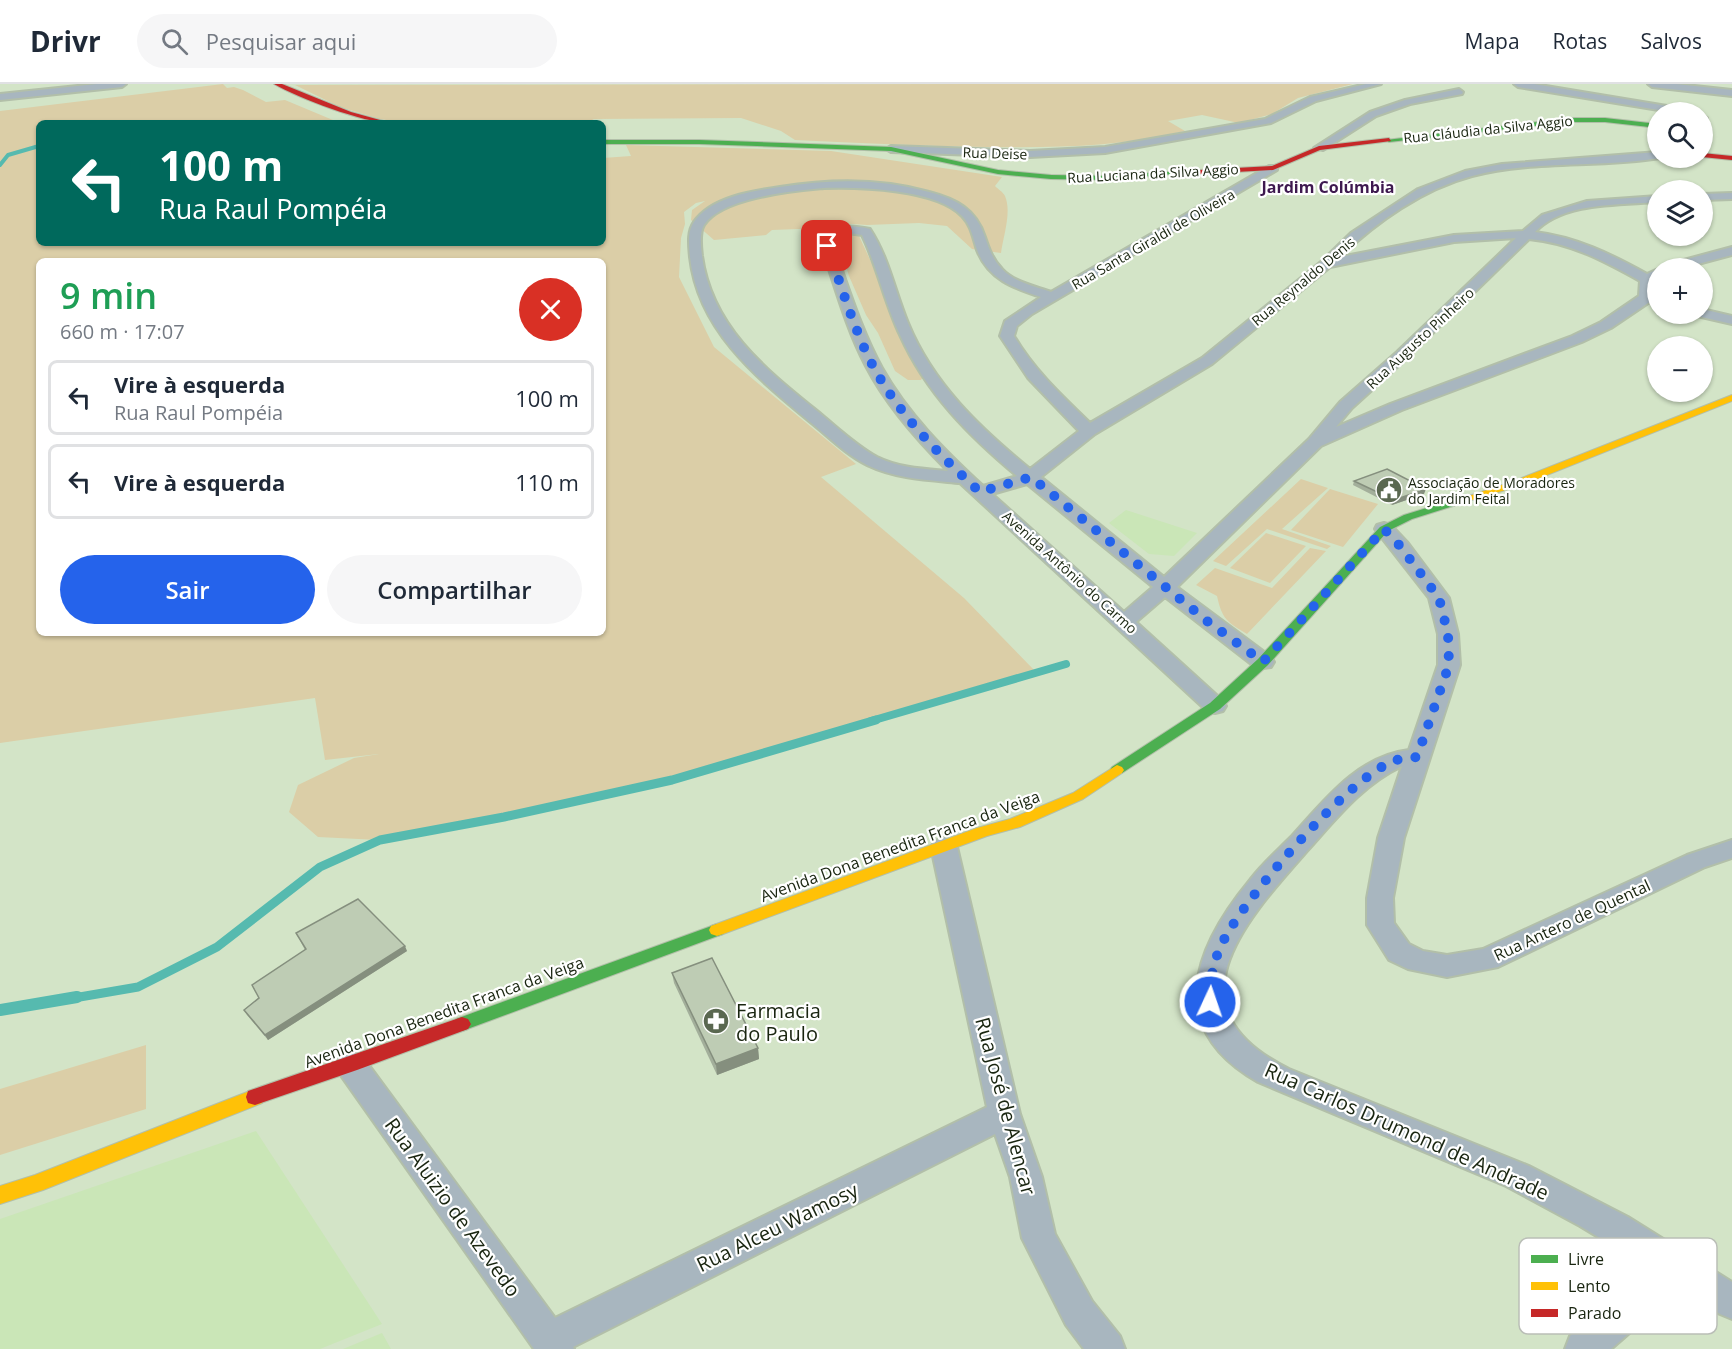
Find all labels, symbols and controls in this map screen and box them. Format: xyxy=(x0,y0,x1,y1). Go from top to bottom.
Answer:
search box xyxy=(137,14,557,68)
text: Drivr xyxy=(30,22,101,60)
icon: search xyxy=(158,25,191,58)
text: Pesquisar aqui xyxy=(206,26,356,56)
text: Mapa xyxy=(1465,27,1520,55)
text: Rotas xyxy=(1553,27,1607,55)
text: Salvos xyxy=(1640,27,1702,55)
map controls xyxy=(1647,102,1713,402)
button: search xyxy=(1647,102,1713,168)
street label: Rua Cláudia da Silva Aggio xyxy=(1402,111,1574,147)
text: 100 m xyxy=(159,136,283,193)
street label: Rua Deise xyxy=(962,142,1028,164)
icon: left xyxy=(60,144,138,222)
street label: Rua Luciana da Silva Aggio xyxy=(1067,159,1239,187)
district label: Jardim Colúmbia xyxy=(1260,176,1394,198)
button: layers xyxy=(1647,180,1713,246)
street label: Rua Santa Giraldi de Oliveira xyxy=(1068,184,1238,294)
text: Rua Raul Pompéia xyxy=(159,190,387,227)
pin xyxy=(801,220,852,271)
icon: arrive xyxy=(810,229,843,262)
street label: Rua Reynaldo Denis xyxy=(1247,232,1359,330)
button: + xyxy=(1647,258,1713,324)
text: 9 min xyxy=(60,271,157,320)
button: close xyxy=(519,278,582,341)
street label: Rua Augusto Pinheiro xyxy=(1362,283,1478,393)
text: 660 m · 17:07 xyxy=(60,318,185,345)
button: − xyxy=(1647,336,1713,402)
text: Vire à esquerda xyxy=(114,369,285,399)
icon: left xyxy=(63,381,96,414)
text: 100 m xyxy=(515,383,579,413)
text: Rua Raul Pompéia xyxy=(114,399,283,426)
icon: left xyxy=(63,465,96,498)
text: Vire à esquerda xyxy=(114,467,285,497)
text: 110 m xyxy=(515,467,579,497)
place label: Associação de Moradores do Jardim Feital xyxy=(1408,473,1575,508)
public building icon: Associação de Moradores do Jardim Feital xyxy=(1374,475,1404,505)
street label: Avenida Antônio do Carmo xyxy=(999,506,1141,638)
button: Sair xyxy=(60,555,315,624)
button: Compartilhar xyxy=(327,555,582,624)
street label: Avenida Dona Benedita Franca da Veiga xyxy=(757,785,1043,907)
street label: Rua Antero de Quental xyxy=(1490,874,1654,966)
street label: Avenida Dona Benedita Franca da Veiga xyxy=(301,951,587,1073)
position arrow xyxy=(1178,970,1242,1034)
place label: Farmacia do Paulo xyxy=(736,997,821,1047)
pharmacy icon: Farmacia do Paulo xyxy=(701,1006,731,1036)
street label: Rua José de Alencar xyxy=(969,1014,1043,1198)
street label: Rua Carlos Drumond de Andrade xyxy=(1261,1056,1553,1206)
street label: Rua Aluizio de Azevedo xyxy=(379,1112,527,1302)
street label: Rua Alceu Wamosy xyxy=(692,1176,863,1278)
legend xyxy=(1519,1238,1717,1334)
text: Livre xyxy=(1568,1248,1604,1270)
text: Lento xyxy=(1568,1275,1610,1297)
text: Parado xyxy=(1568,1302,1621,1324)

